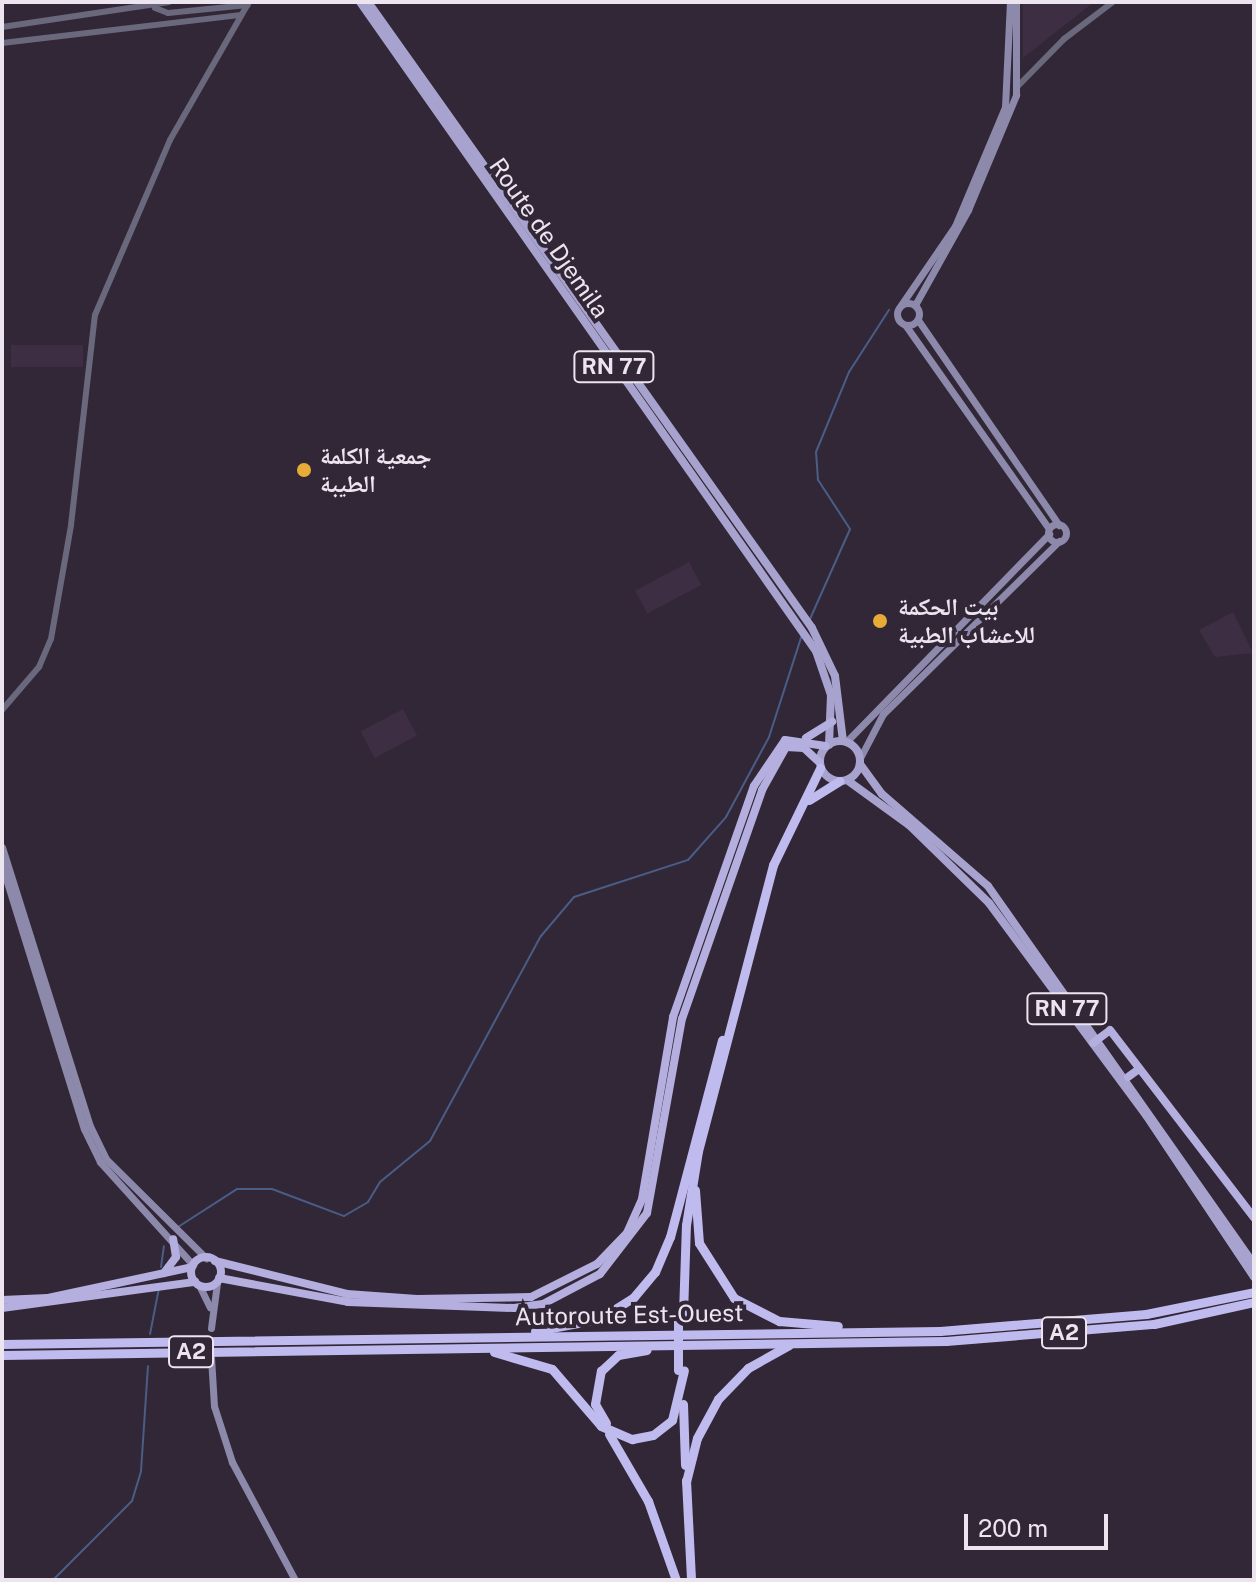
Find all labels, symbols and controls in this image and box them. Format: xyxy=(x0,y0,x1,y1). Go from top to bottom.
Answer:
street label: Route de Djemila xyxy=(483,152,615,324)
road number: RN 77 xyxy=(572,349,656,385)
place label: جمعية الكلمة الطيبة xyxy=(320,442,432,498)
marker: جمعية الكلمة الطيبة xyxy=(295,461,313,479)
place label: بيت الحكمة للاعشاب الطبية xyxy=(898,593,1035,649)
marker: بيت الحكمة للاعشاب الطبية xyxy=(869,610,891,632)
road number: RN 77 xyxy=(1025,991,1109,1027)
street label: Autoroute Est-Ouest xyxy=(514,1299,744,1331)
road number: A2 xyxy=(1040,1315,1088,1351)
road number: A2 xyxy=(167,1334,215,1370)
scale bar xyxy=(968,1498,1112,1548)
text: 200 m xyxy=(978,1514,1048,1542)

